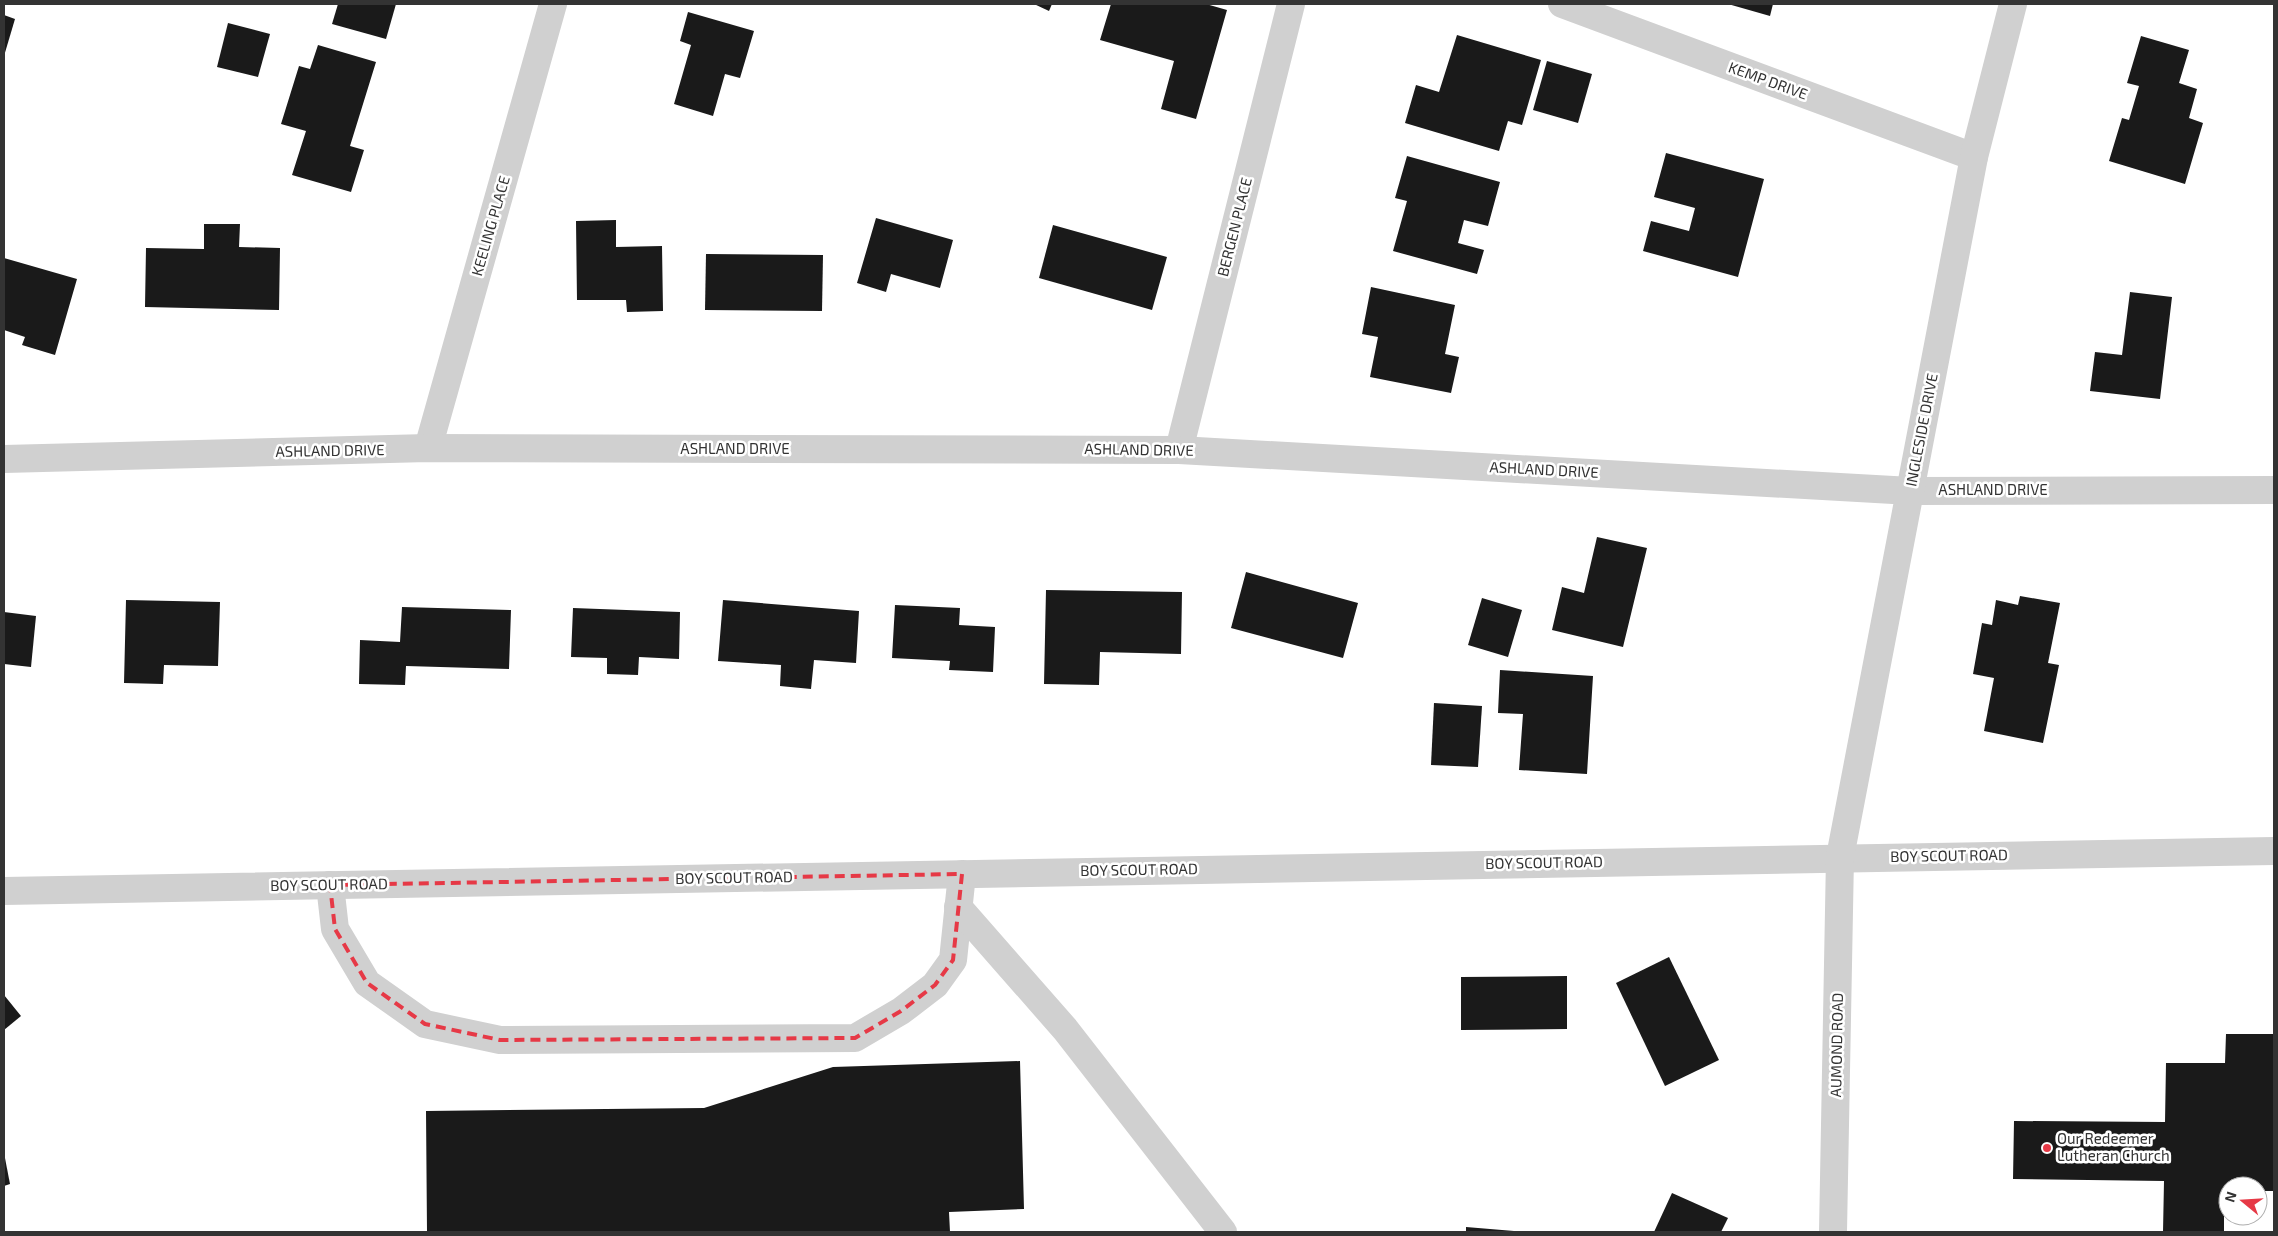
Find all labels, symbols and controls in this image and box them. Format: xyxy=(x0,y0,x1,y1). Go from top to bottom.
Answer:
street label: KEMP DRIVE xyxy=(1726,57,1810,103)
street label: KEELING PLACE xyxy=(467,174,513,278)
street label: BERGEN PLACE xyxy=(1213,175,1255,278)
street label: INGLESIDE DRIVE xyxy=(1901,372,1941,488)
street label: ASHLAND DRIVE xyxy=(680,439,790,457)
street label: ASHLAND DRIVE xyxy=(1084,439,1194,459)
street label: ASHLAND DRIVE xyxy=(275,440,385,460)
street label: ASHLAND DRIVE xyxy=(1489,457,1599,481)
street label: ASHLAND DRIVE xyxy=(1938,480,2048,498)
street label: BOY SCOUT ROAD xyxy=(1890,845,2008,865)
street label: BOY SCOUT ROAD xyxy=(1485,852,1603,872)
street label: BOY SCOUT ROAD xyxy=(1080,859,1198,879)
street label: BOY SCOUT ROAD xyxy=(675,867,793,887)
street label: BOY SCOUT ROAD xyxy=(270,874,388,894)
street label: AUMOND ROAD xyxy=(1826,992,1846,1098)
place label: Our Redeemer Lutheran Church xyxy=(2057,1129,2170,1164)
marker: Our Redeemer Lutheran Church xyxy=(2041,1142,2053,1154)
north arrow xyxy=(2218,1176,2268,1226)
text: N xyxy=(2221,1189,2240,1204)

